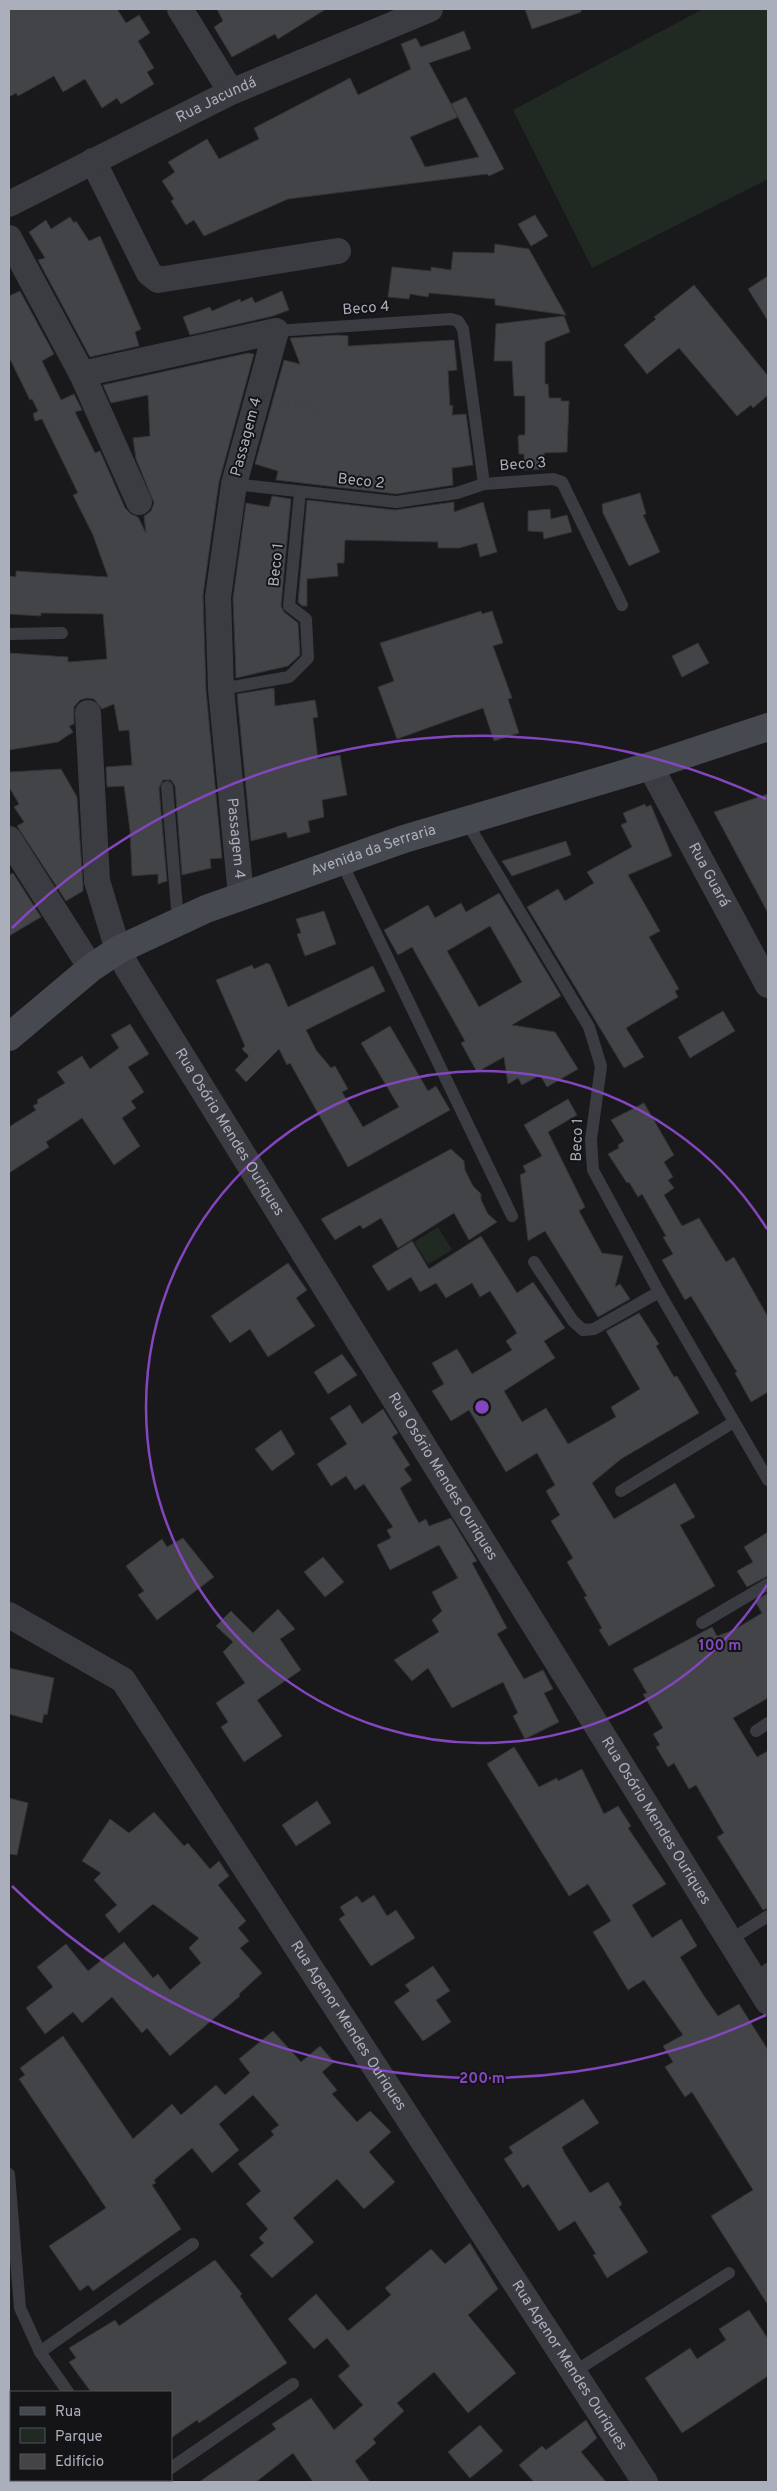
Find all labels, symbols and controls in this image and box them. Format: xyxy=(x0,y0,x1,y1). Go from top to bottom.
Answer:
street label: Rua Jacundá xyxy=(173,73,260,128)
street label: Beco 4 xyxy=(342,298,390,320)
street label: Passagem 4 xyxy=(227,395,267,479)
street label: Beco 3 xyxy=(499,454,547,476)
street label: Beco 2 xyxy=(337,470,385,494)
street label: Beco 1 xyxy=(265,542,289,588)
street label: Passagem 4 xyxy=(222,797,249,880)
street label: Avenida da Serraria xyxy=(308,821,438,881)
street label: Rua Guará xyxy=(684,840,734,911)
street label: Rua Osório Mendes Ouriques xyxy=(170,1045,288,1220)
street label: Beco 1 xyxy=(568,1118,588,1162)
street label: Rua Osório Mendes Ouriques xyxy=(383,1389,502,1564)
centre of rings xyxy=(473,1398,491,1416)
text: 100 m xyxy=(699,1637,741,1656)
street label: Rua Osório Mendes Ouriques xyxy=(597,1734,715,1908)
street label: Rua Agenor Mendes Ouriques xyxy=(286,1937,410,2115)
text: 200 m xyxy=(459,2070,505,2089)
street label: Rua Agenor Mendes Ouriques xyxy=(507,2277,631,2454)
legend xyxy=(10,2391,172,2481)
text: Rua xyxy=(55,2403,81,2422)
text: Parque xyxy=(55,2428,103,2447)
text: Edifício xyxy=(55,2453,104,2472)

